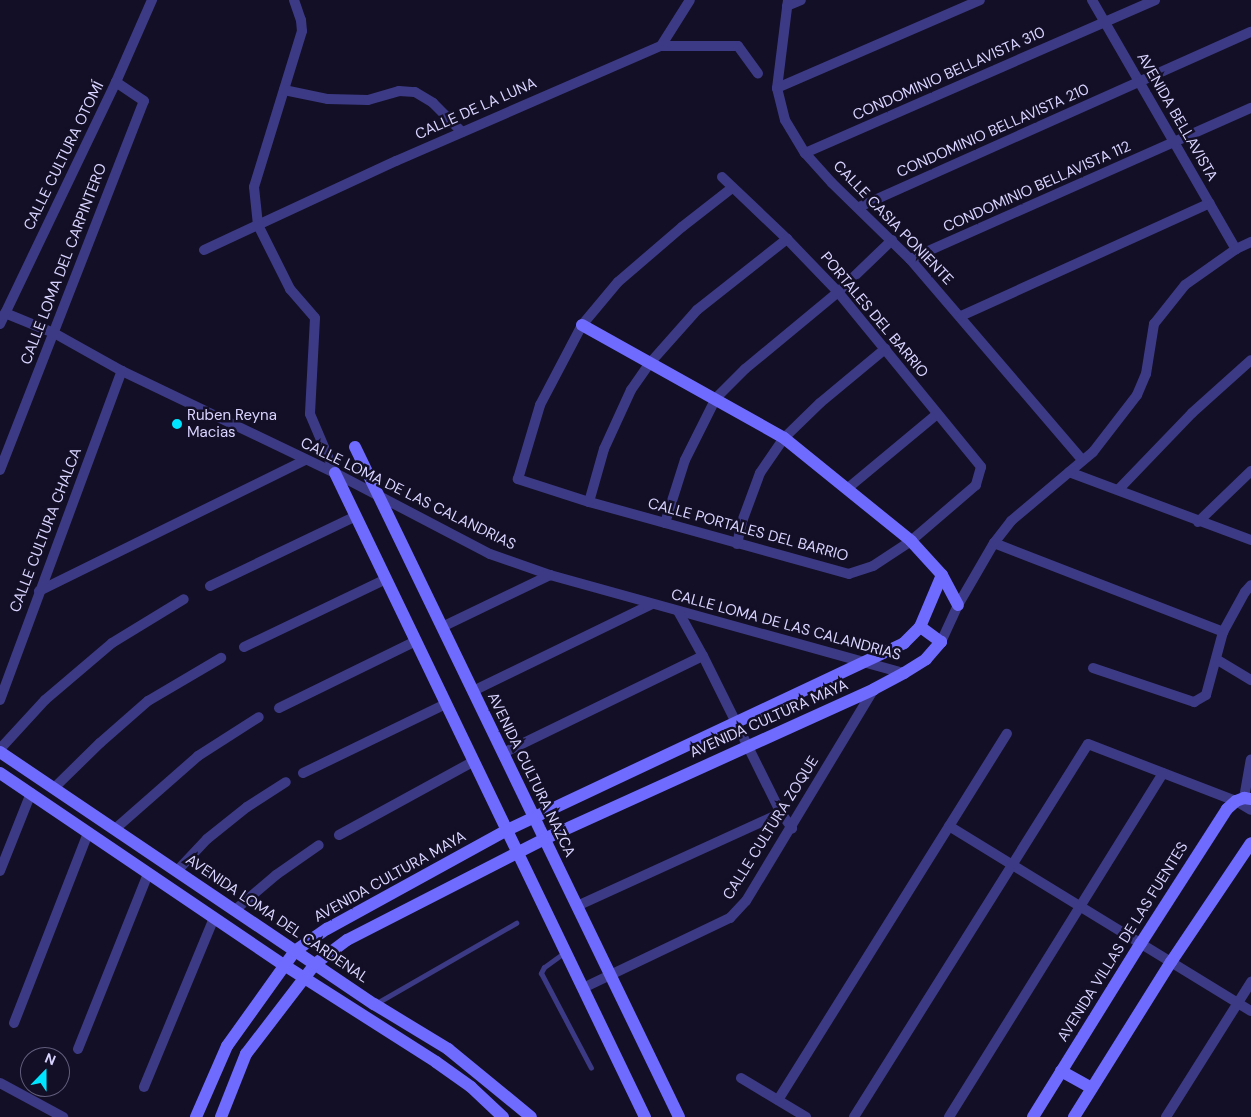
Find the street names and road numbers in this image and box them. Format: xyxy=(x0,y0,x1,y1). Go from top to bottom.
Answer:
street label: CONDOMINIO BELLAVISTA 310 xyxy=(850,23,1048,125)
street label: AVENIDA BELLAVISTA xyxy=(1133,50,1221,184)
street label: CALLE DE LA LUNA xyxy=(413,74,539,144)
street label: CALLE CULTURA OTOMÍ xyxy=(20,79,108,233)
street label: CONDOMINIO BELLAVISTA 210 xyxy=(894,80,1092,182)
street label: CONDOMINIO BELLAVISTA 112 xyxy=(940,137,1134,237)
street label: CALLE CASIA PONIENTE xyxy=(829,157,957,289)
street label: CALLE LOMA DEL CARPINTERO xyxy=(17,161,111,367)
street label: PORTALES DEL BARRIO xyxy=(816,249,932,381)
street label: CALLE LOMA DE LAS CALANDRIAS xyxy=(297,434,519,554)
street label: CALLE CULTURA CHALCA xyxy=(6,445,86,615)
street label: CALLE PORTALES DEL BARRIO xyxy=(646,495,850,565)
street label: CALLE LOMA DE LAS CALANDRIAS xyxy=(669,586,903,664)
street label: AVENIDA CULTURA MAYA xyxy=(687,676,851,762)
street label: AVENIDA CULTURA NAZCA xyxy=(483,690,579,860)
street label: CALLE CULTURA ZOQUE xyxy=(719,753,823,903)
street label: AVENIDA CULTURA MAYA xyxy=(311,828,469,926)
street label: AVENIDA VILLAS DE LAS FUENTES xyxy=(1054,839,1192,1045)
street label: AVENIDA LOMA DEL CARDENAL xyxy=(182,851,372,987)

